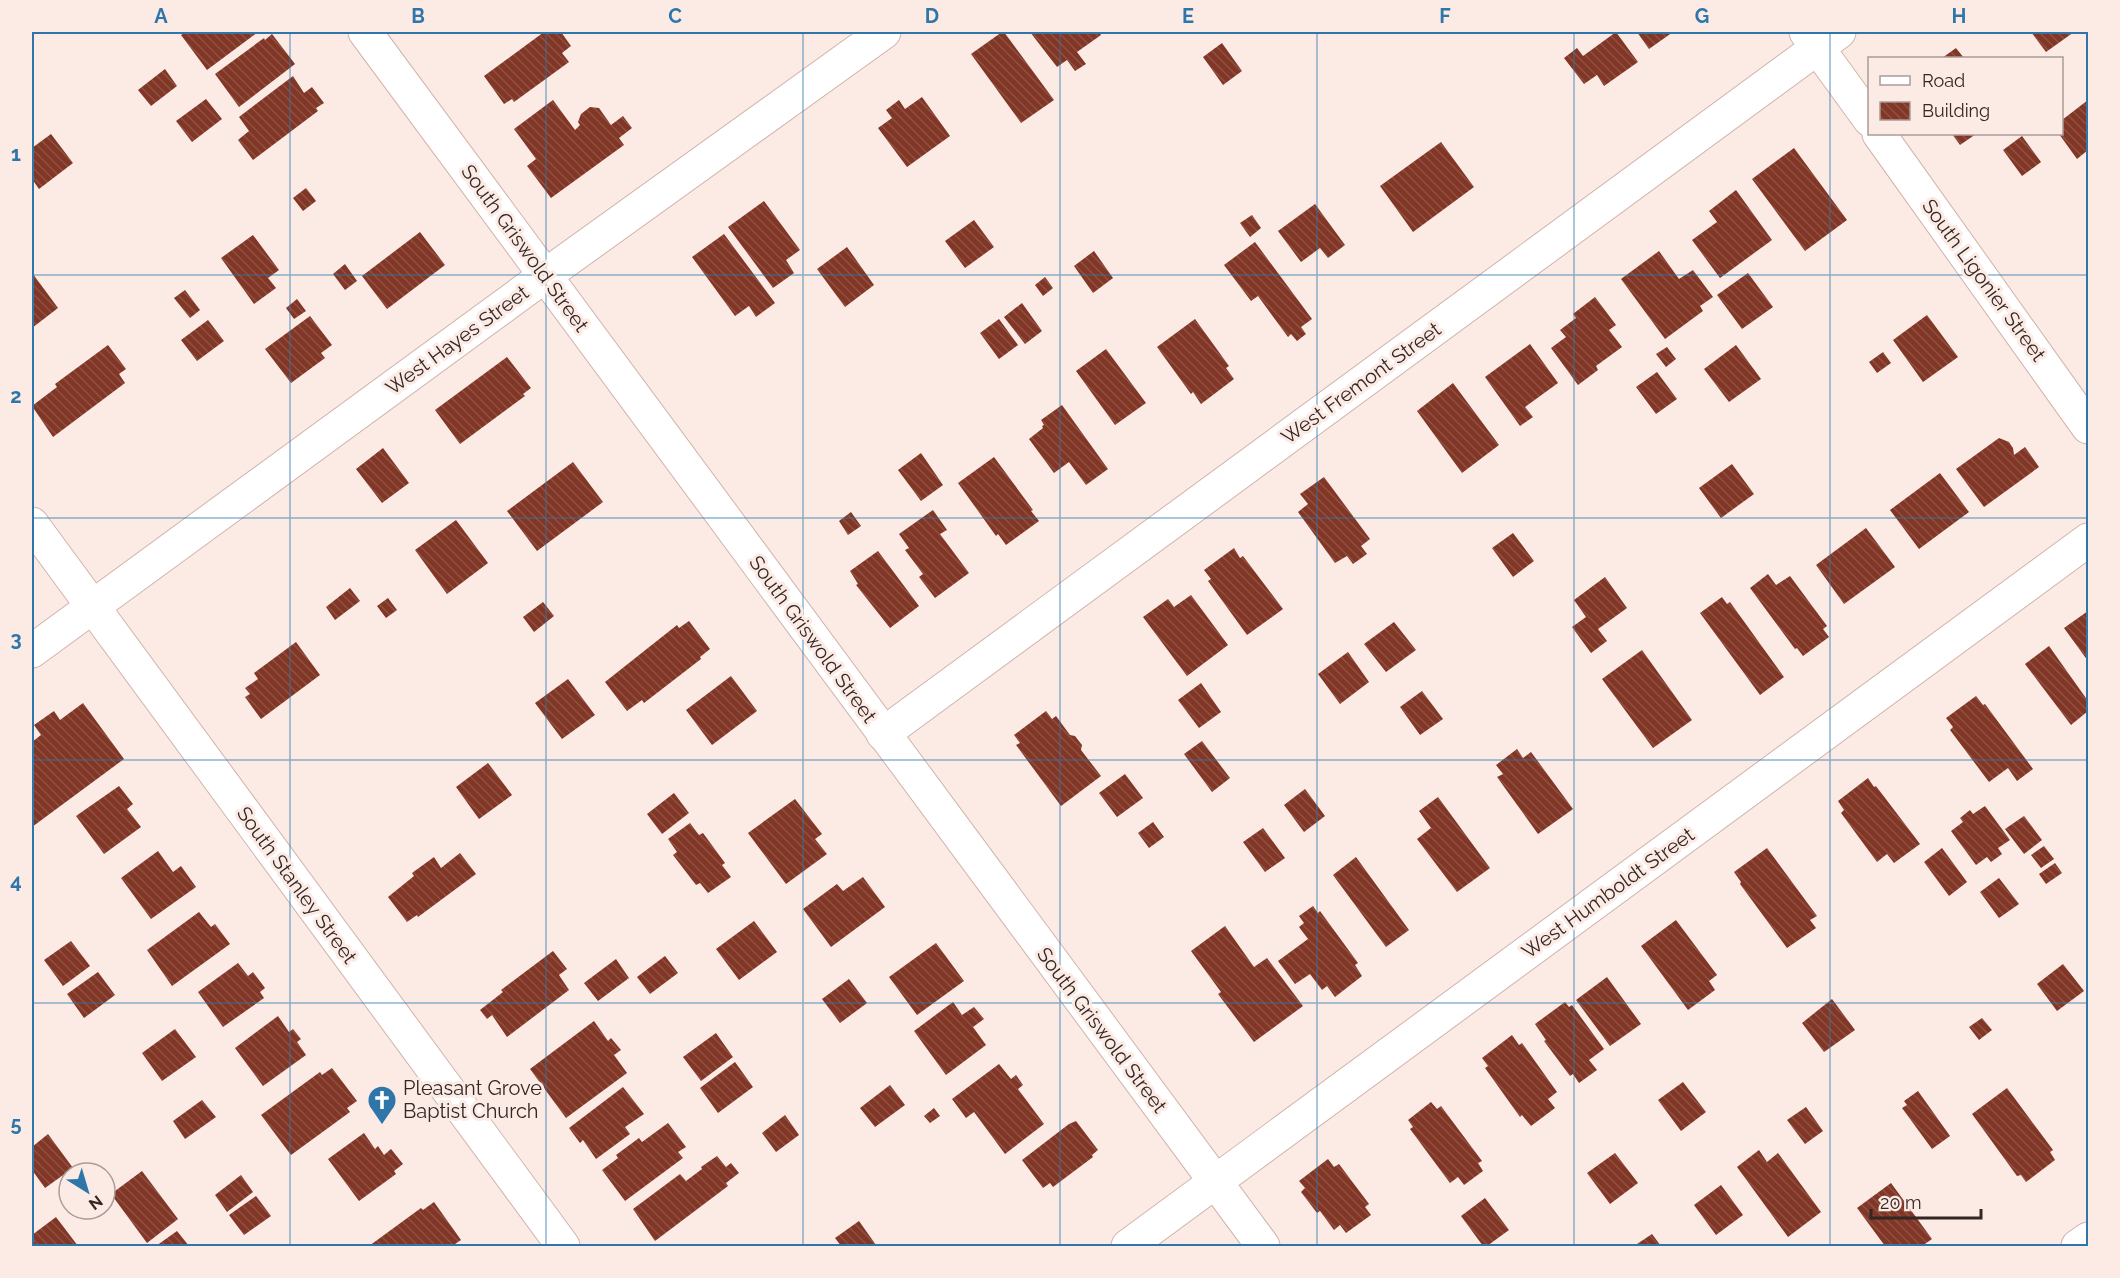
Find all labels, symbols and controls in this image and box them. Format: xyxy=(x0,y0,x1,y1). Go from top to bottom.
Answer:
text: A xyxy=(154,4,168,28)
text: B xyxy=(411,4,425,28)
text: C xyxy=(668,4,682,28)
text: D xyxy=(925,4,939,28)
text: E xyxy=(1182,4,1194,28)
text: F xyxy=(1439,4,1451,28)
text: G xyxy=(1695,4,1709,28)
text: H xyxy=(1952,4,1966,28)
legend xyxy=(1868,57,2063,135)
text: Road xyxy=(1922,70,1965,91)
text: Building xyxy=(1922,100,1990,121)
text: 1 xyxy=(11,142,21,166)
street label: South Griswold Street xyxy=(456,160,594,337)
street label: South Ligonier Street xyxy=(1917,194,2051,366)
street label: West Hayes Street xyxy=(381,280,533,400)
street label: West Fremont Street xyxy=(1277,317,1446,449)
text: 2 xyxy=(10,384,22,408)
street label: South Griswold Street xyxy=(744,551,882,728)
text: 3 xyxy=(10,627,22,651)
street label: South Stanley Street xyxy=(232,802,362,968)
street label: West Humboldt Street xyxy=(1517,822,1699,964)
text: 4 xyxy=(10,869,22,893)
street label: South Griswold Street xyxy=(1032,943,1172,1118)
place label: Pleasant Grove Baptist Church xyxy=(403,1076,542,1123)
church icon: Pleasant Grove Baptist Church xyxy=(366,1084,398,1126)
text: 5 xyxy=(10,1112,22,1136)
north arrow xyxy=(57,1161,117,1221)
scale bar xyxy=(1871,1182,1980,1220)
text: N xyxy=(85,1191,106,1214)
text: 20 m xyxy=(1880,1192,1922,1213)

